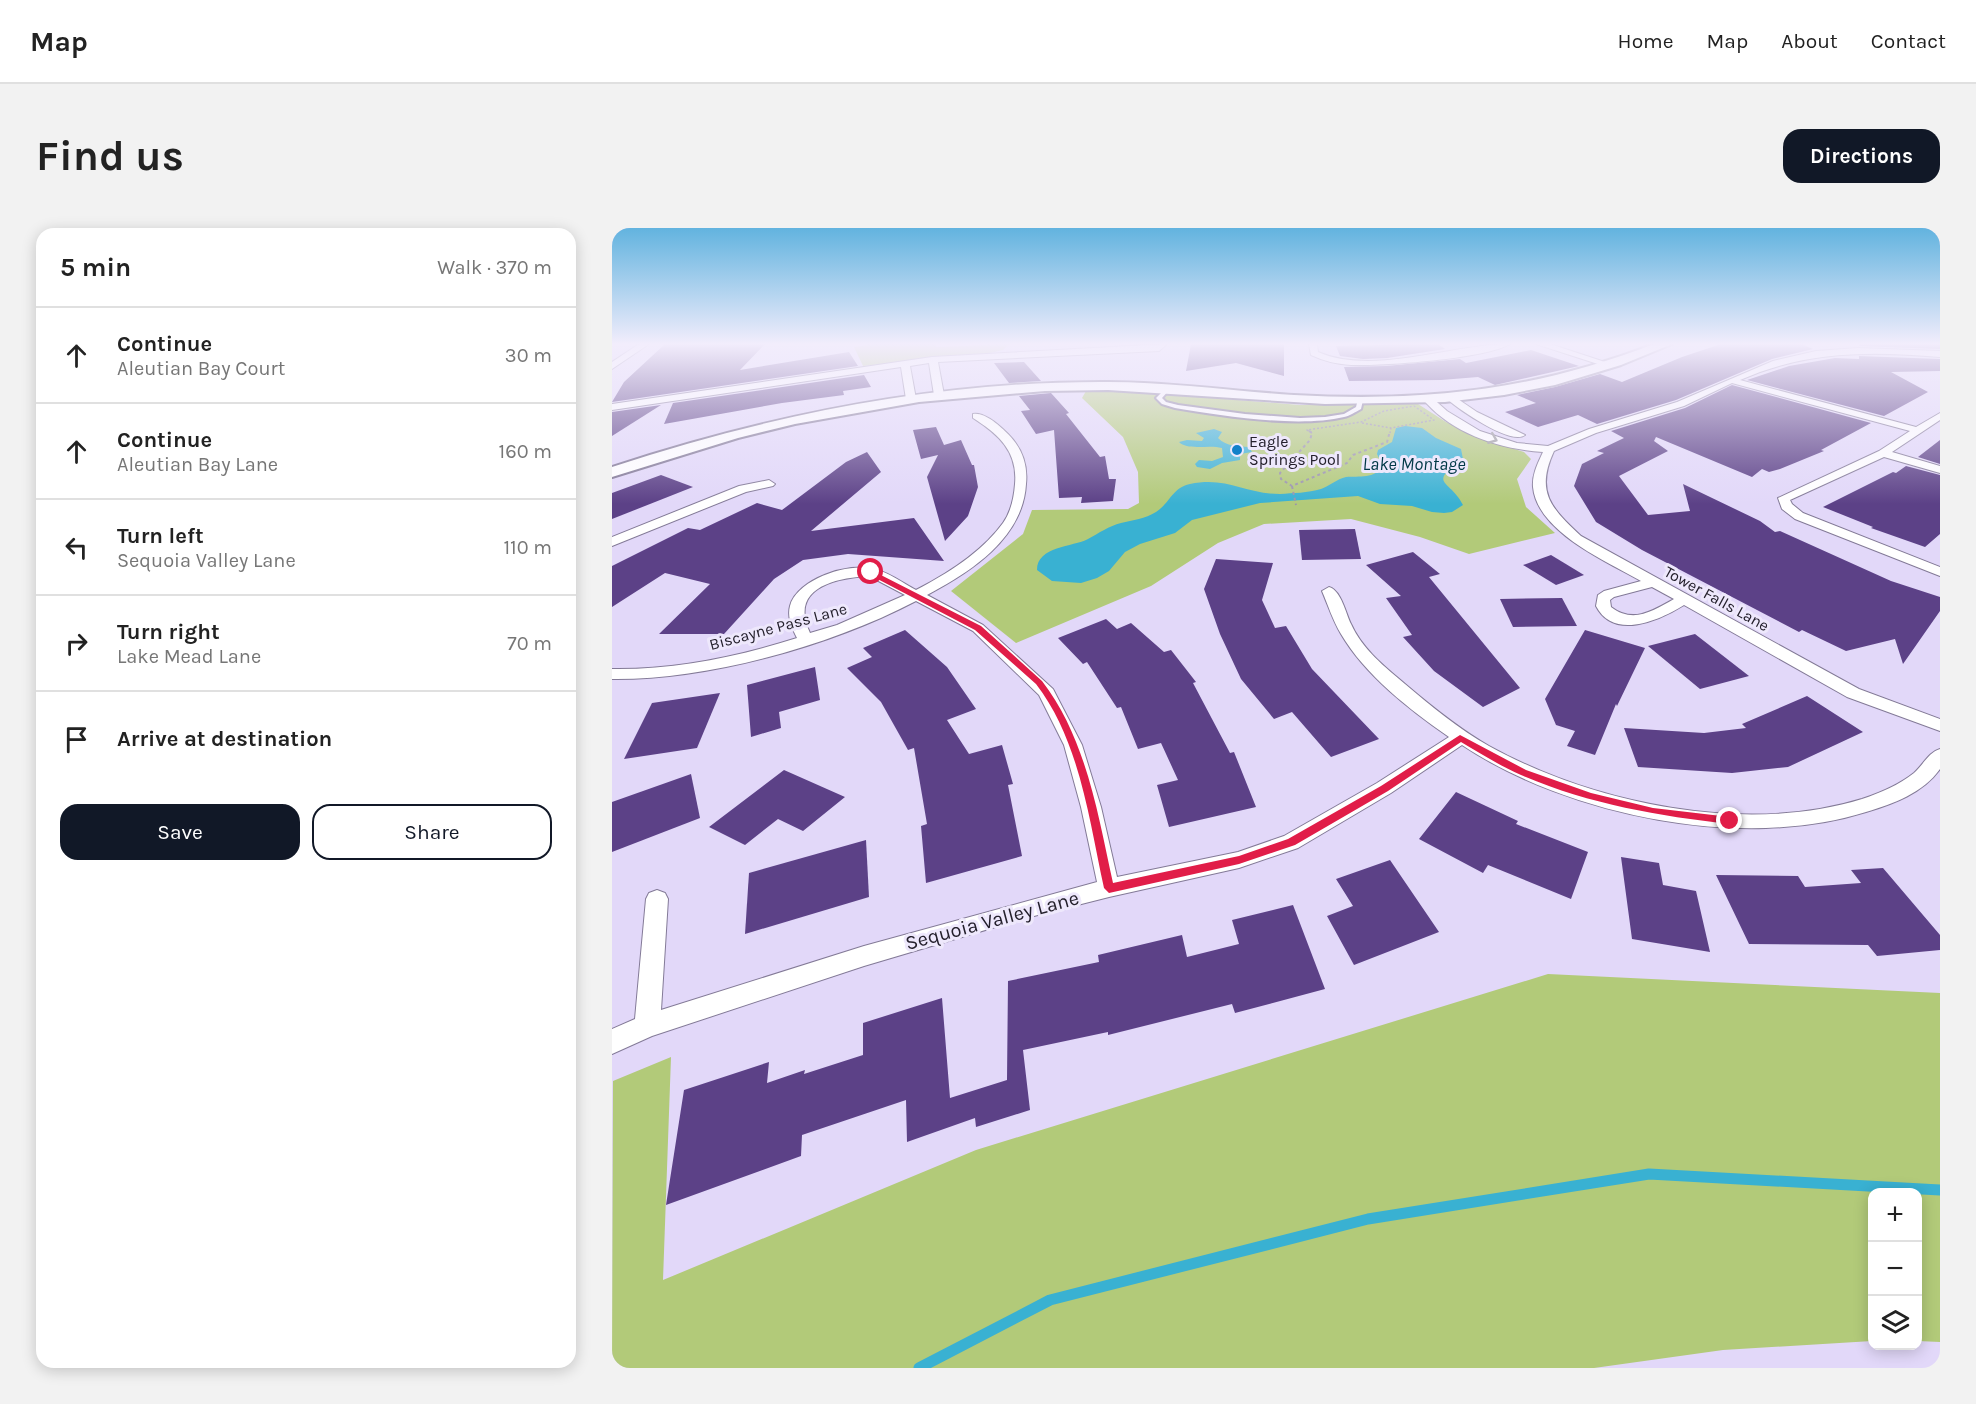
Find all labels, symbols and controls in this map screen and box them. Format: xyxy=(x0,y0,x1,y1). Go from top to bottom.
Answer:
text: Map xyxy=(30,25,88,58)
text: Home xyxy=(1618,29,1674,53)
text: Map xyxy=(1707,29,1748,53)
text: About xyxy=(1781,29,1838,53)
text: Contact xyxy=(1871,29,1946,53)
button: Directions xyxy=(1783,129,1940,183)
text: Find us xyxy=(36,131,184,181)
text: 5 min xyxy=(60,252,131,283)
text: Walk · 370 m xyxy=(437,256,552,279)
text: Continue xyxy=(117,331,212,357)
icon: ahead xyxy=(60,339,93,372)
text: 30 m xyxy=(505,344,552,367)
text: Aleutian Bay Court xyxy=(117,357,285,380)
text: Continue xyxy=(117,427,212,453)
place label: Eagle Springs Pool xyxy=(1249,432,1340,469)
one-way arrow xyxy=(1487,432,1498,444)
icon: ahead xyxy=(60,435,93,468)
text: 160 m xyxy=(499,440,552,463)
marker: Eagle Springs Pool xyxy=(1230,443,1244,457)
text: Aleutian Bay Lane xyxy=(117,453,278,476)
water label: Lake Montage xyxy=(1363,453,1465,475)
text: Turn left xyxy=(117,523,204,549)
icon: left xyxy=(60,531,93,564)
text: 110 m xyxy=(503,536,552,559)
text: Sequoia Valley Lane xyxy=(117,549,296,572)
route start xyxy=(857,558,883,584)
street label: Tower Falls Lane xyxy=(1661,562,1773,635)
street label: Biscayne Pass Lane xyxy=(707,599,849,654)
text: Turn right xyxy=(117,619,220,645)
icon: right xyxy=(60,627,93,660)
text: 70 m xyxy=(507,632,552,655)
text: Lake Mead Lane xyxy=(117,645,261,668)
icon: arrive xyxy=(60,723,93,756)
text: Arrive at destination xyxy=(117,726,332,752)
button: Save xyxy=(60,804,300,860)
button: Share xyxy=(312,804,552,860)
route end xyxy=(1716,807,1742,833)
street label: Sequoia Valley Lane xyxy=(903,886,1081,955)
map controls xyxy=(1868,1188,1922,1350)
button: + xyxy=(1868,1188,1922,1242)
button: − xyxy=(1868,1242,1922,1296)
button: layers xyxy=(1868,1296,1922,1350)

